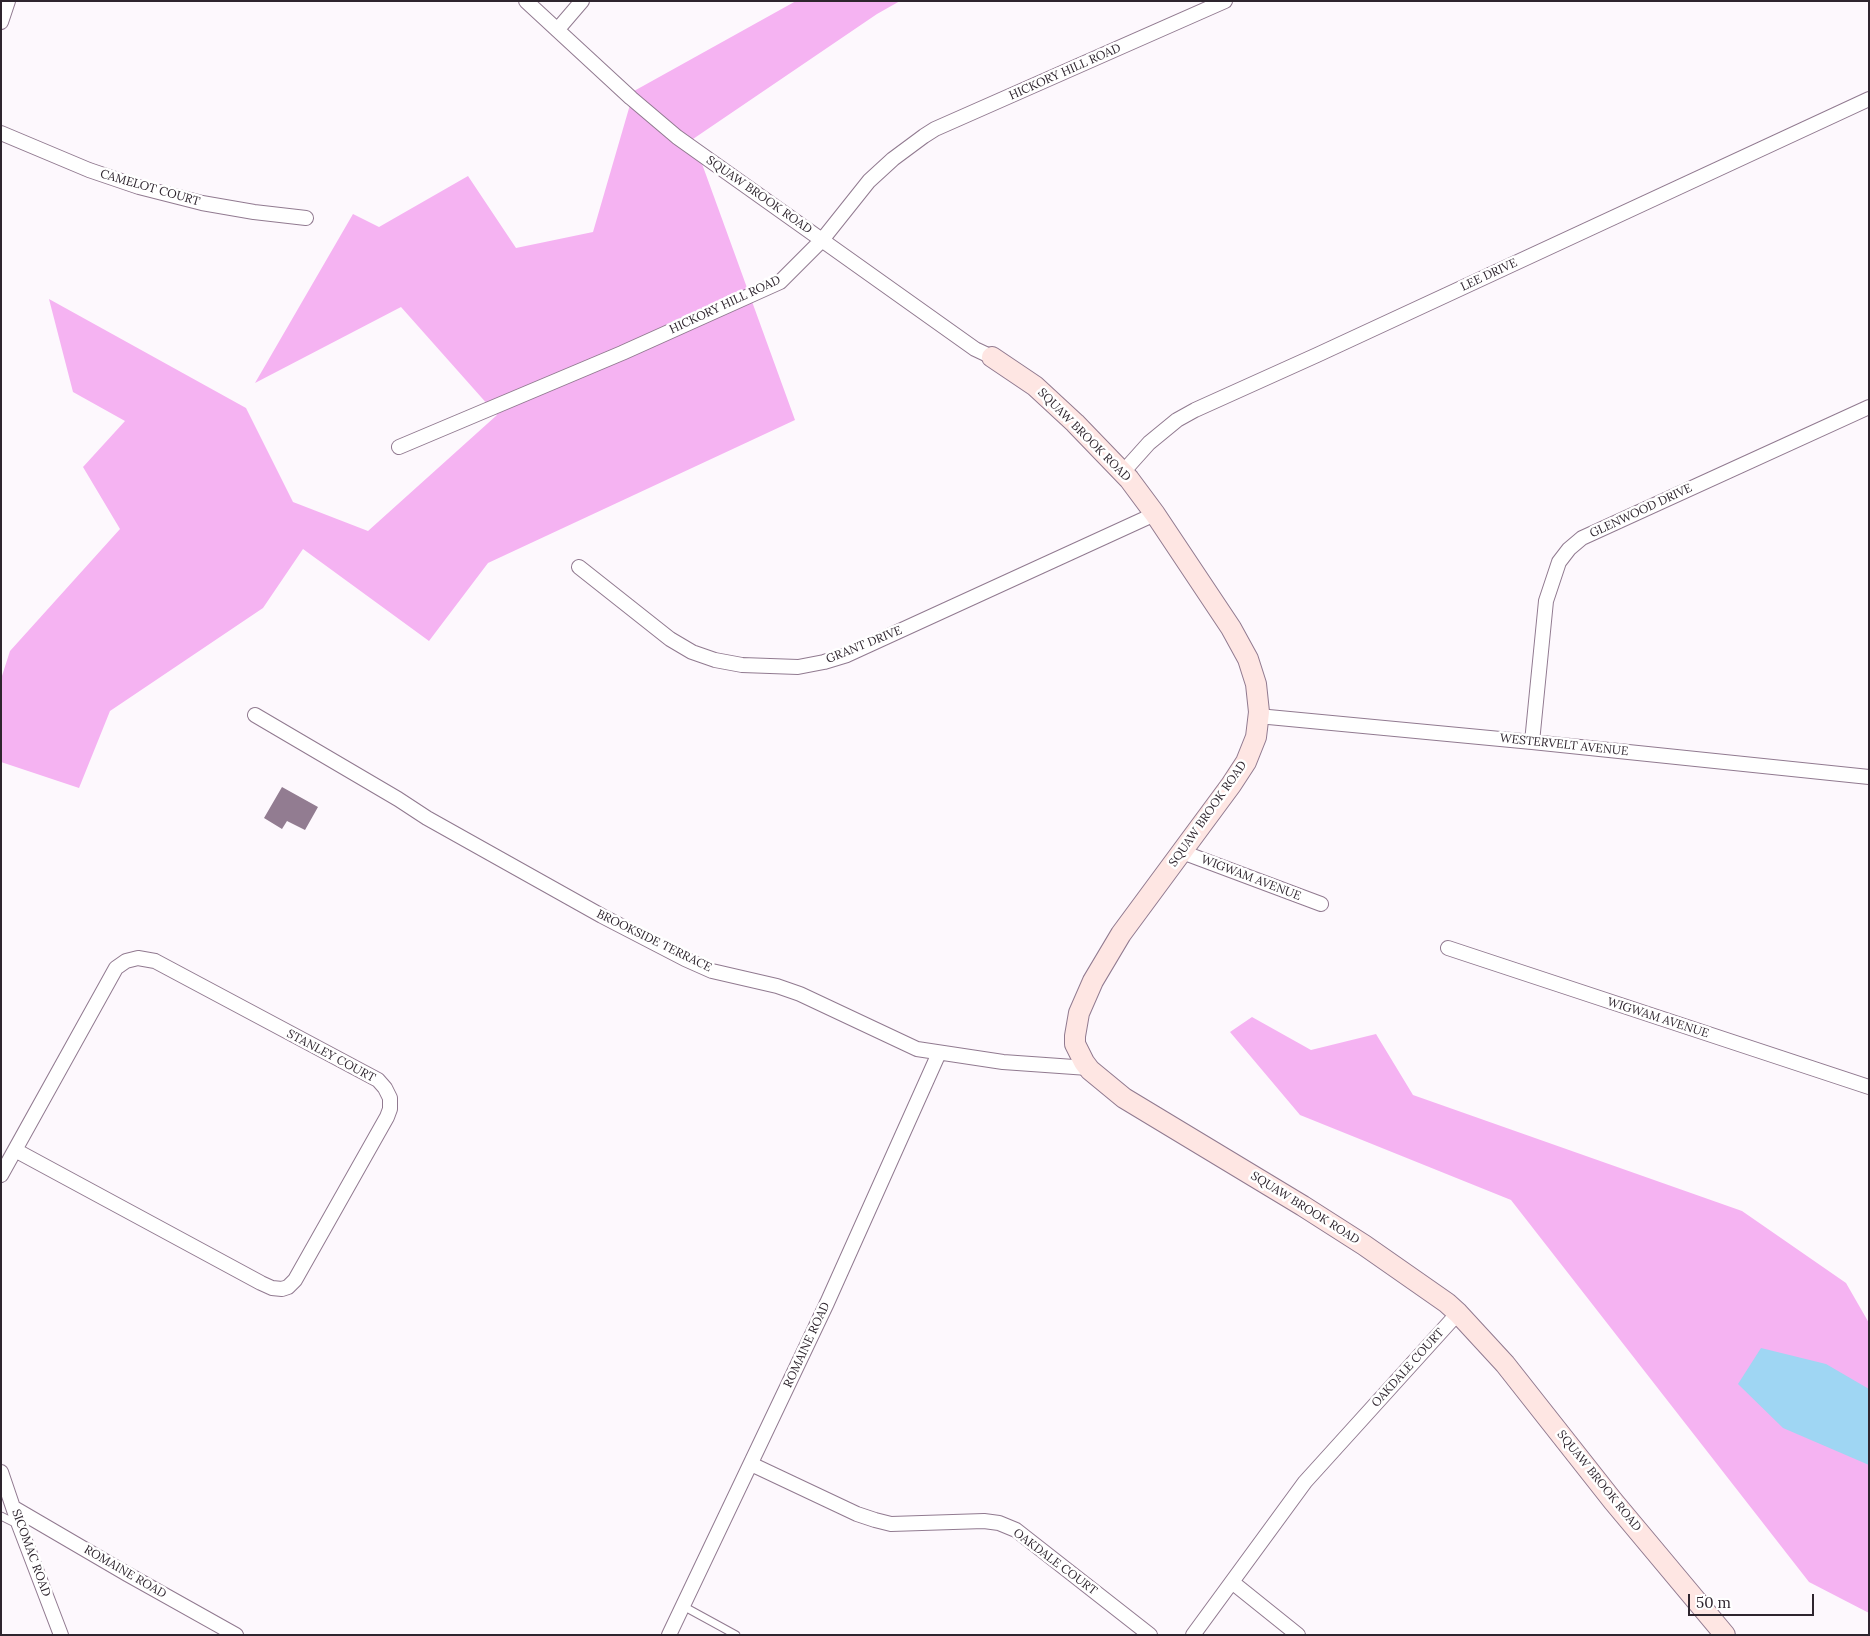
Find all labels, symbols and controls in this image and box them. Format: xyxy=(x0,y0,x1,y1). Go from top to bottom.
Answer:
street label: HICKORY HILL ROAD xyxy=(1007,41,1123,103)
street label: SQUAW BROOK ROAD xyxy=(703,153,815,237)
street label: CAMELOT COURT xyxy=(98,167,202,209)
street label: LEE DRIVE xyxy=(1458,256,1520,294)
street label: HICKORY HILL ROAD xyxy=(667,273,783,337)
street label: SQUAW BROOK ROAD xyxy=(1034,385,1134,485)
street label: GLENWOOD DRIVE xyxy=(1588,481,1694,541)
street label: GRANT DRIVE xyxy=(824,623,904,667)
street label: WESTERVELT AVENUE xyxy=(1499,731,1629,759)
street label: SQUAW BROOK ROAD xyxy=(1166,758,1250,870)
street label: WIGWAM AVENUE xyxy=(1199,852,1303,904)
street label: BROOKSIDE TERRACE xyxy=(594,907,714,975)
street label: WIGWAM AVENUE xyxy=(1605,995,1711,1041)
street label: STANLEY COURT xyxy=(284,1027,378,1085)
street label: SQUAW BROOK ROAD xyxy=(1248,1169,1362,1247)
street label: ROMAINE ROAD xyxy=(781,1300,833,1390)
street label: OAKDALE COURT xyxy=(1369,1326,1447,1410)
street label: SQUAW BROOK ROAD xyxy=(1554,1428,1644,1534)
street label: SICOMAC ROAD xyxy=(9,1507,53,1599)
street label: OAKDALE COURT xyxy=(1010,1526,1100,1598)
street label: ROMAINE ROAD xyxy=(81,1543,169,1601)
scale bar xyxy=(1690,1584,1816,1616)
text: 50 m xyxy=(1696,1593,1731,1612)

